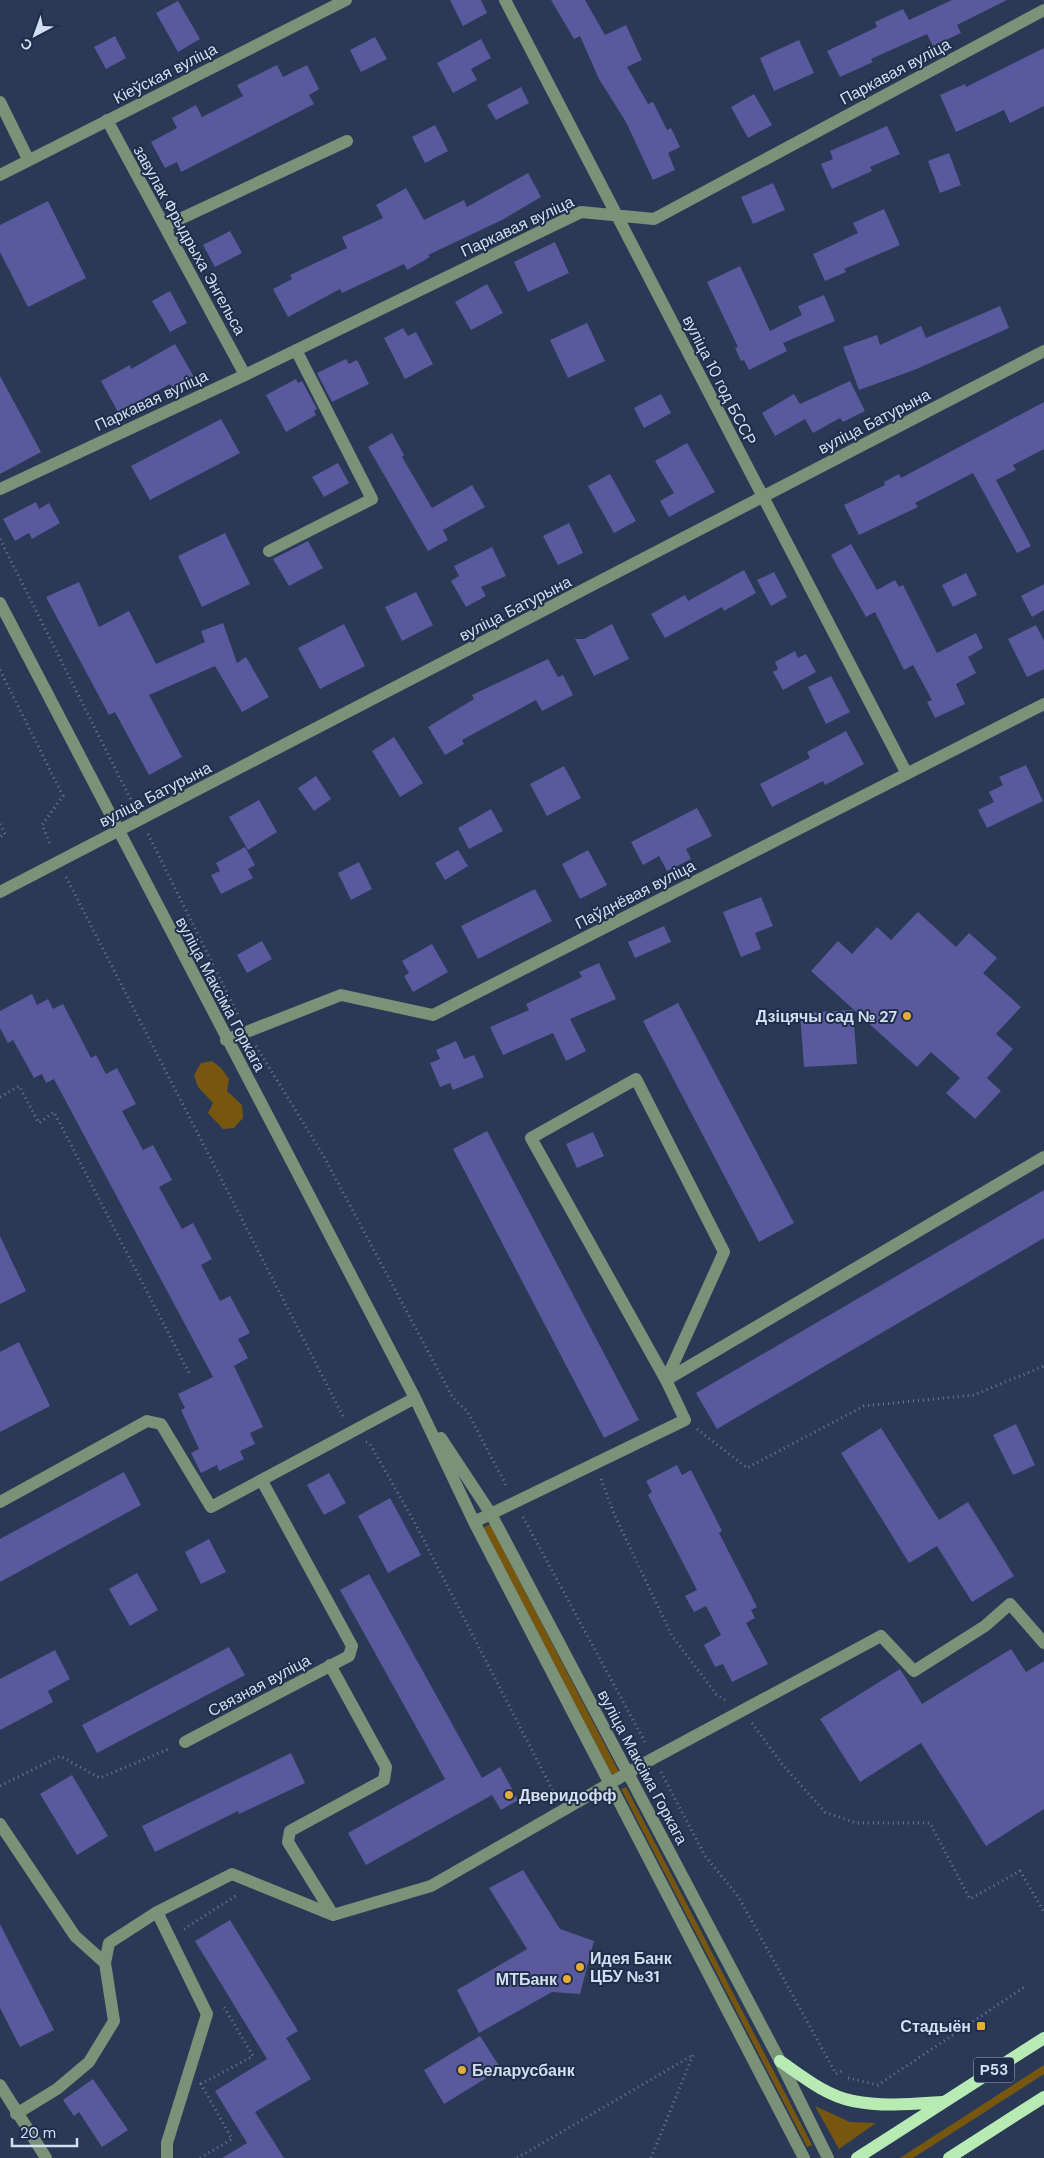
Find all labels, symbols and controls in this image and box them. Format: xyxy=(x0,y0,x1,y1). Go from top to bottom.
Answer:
north arrow xyxy=(10,10,60,60)
street label: Паркавая вуліца xyxy=(836,33,954,109)
text: С xyxy=(17,35,36,55)
street label: Кіеўская вуліца xyxy=(110,38,221,109)
street label: завулак Фрыдрыха Энгельса xyxy=(129,142,251,339)
street label: Паркавая вуліца xyxy=(457,191,577,262)
street label: вуліца 10 год БССР xyxy=(678,312,761,449)
street label: Паркавая вуліца xyxy=(91,365,211,436)
street label: вуліца Батурына xyxy=(814,384,934,459)
street label: вуліца Батурына xyxy=(455,571,575,646)
street label: вуліца Батурына xyxy=(95,757,215,832)
street label: Паўднёвая вуліца xyxy=(571,855,699,934)
street label: вуліца Максіма Горкага xyxy=(171,913,270,1075)
place label: Дзіцячы сад № 27 xyxy=(756,1006,897,1027)
marker: Дзіцячы сад № 27 xyxy=(901,1010,913,1022)
street label: Связная вуліца xyxy=(204,1650,314,1721)
street label: вуліца Максіма Горкага xyxy=(593,1686,692,1848)
place label: Дверидофф xyxy=(519,1785,616,1806)
marker: Дверидофф xyxy=(503,1789,515,1801)
place label: Идея Банк ЦБУ №31 xyxy=(590,1948,673,1987)
marker: Идея Банк ЦБУ №31 xyxy=(574,1961,586,1973)
place label: МТБанк xyxy=(496,1969,558,1990)
marker: МТБанк xyxy=(561,1973,573,1985)
place label: Стадыён xyxy=(900,2016,971,2037)
marker: Стадыён xyxy=(975,2020,987,2032)
road number: Р53 xyxy=(974,2058,1014,2082)
place label: Беларусбанк xyxy=(472,2060,576,2081)
marker: Беларусбанк xyxy=(456,2064,468,2076)
scale bar xyxy=(12,2116,78,2148)
text: 20 m xyxy=(20,2123,56,2143)

